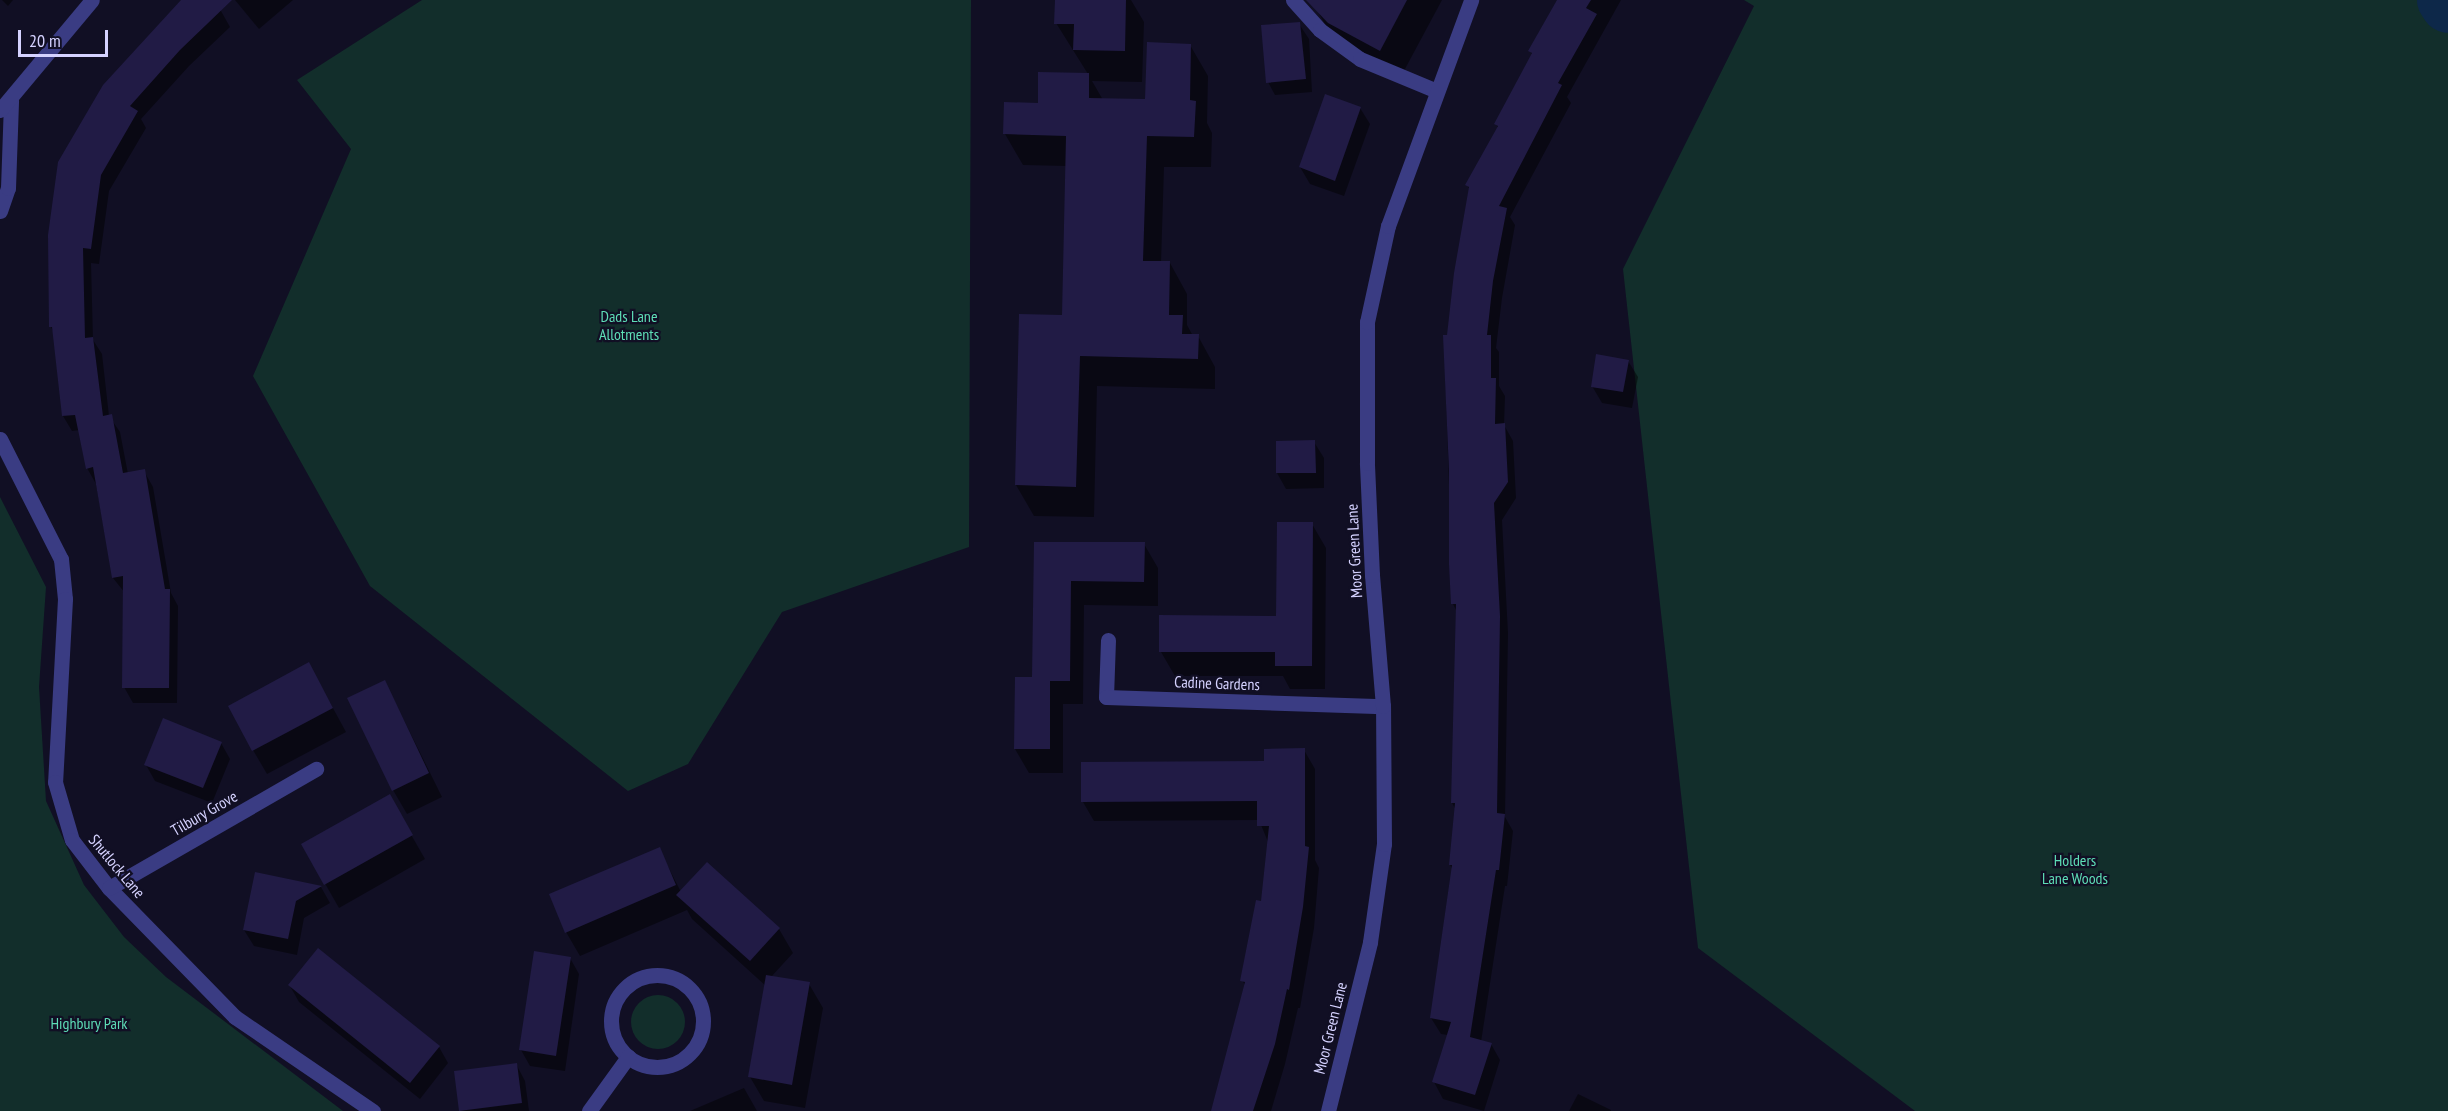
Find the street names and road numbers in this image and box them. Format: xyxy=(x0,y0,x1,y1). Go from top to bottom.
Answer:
street label: Moor Green Lane xyxy=(1342,504,1366,598)
street label: Cadine Gardens xyxy=(1174,672,1260,694)
street label: Tilbury Grove xyxy=(167,786,241,840)
street label: Shutlock Lane xyxy=(85,830,149,902)
street label: Moor Green Lane xyxy=(1309,980,1351,1076)

